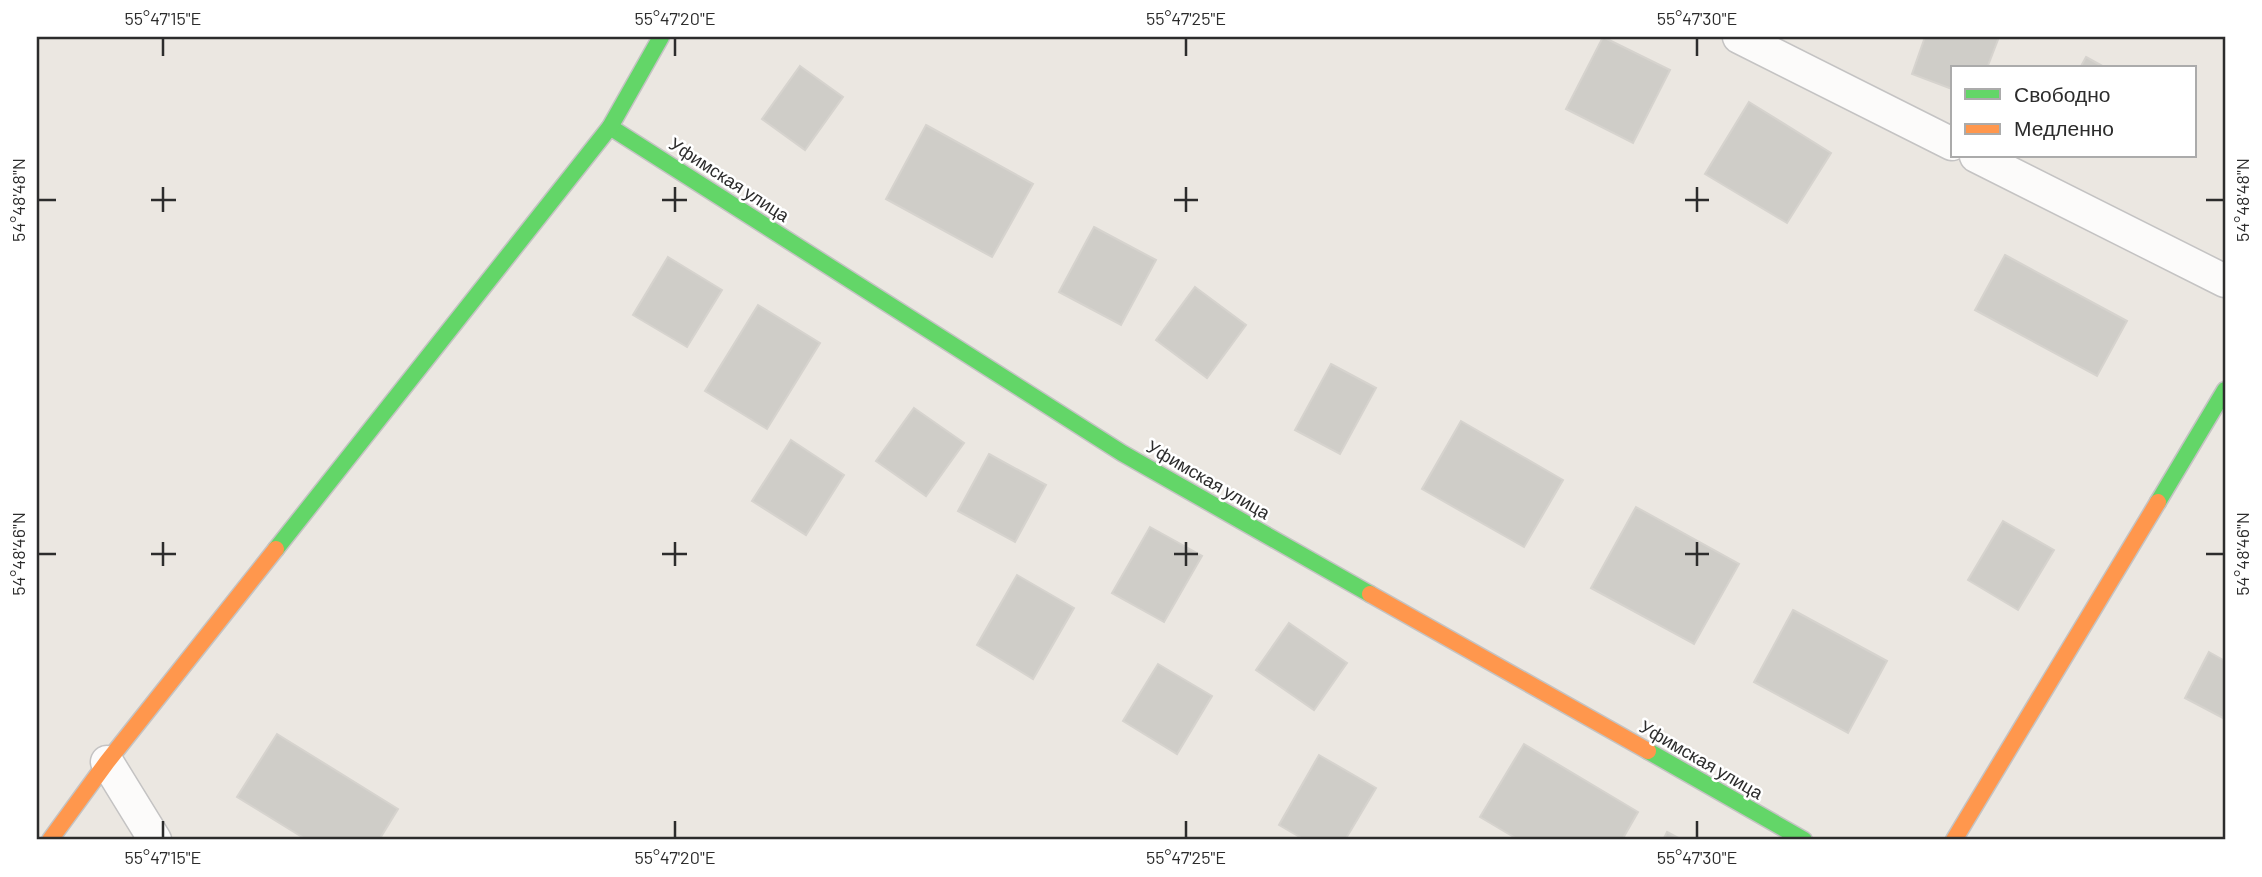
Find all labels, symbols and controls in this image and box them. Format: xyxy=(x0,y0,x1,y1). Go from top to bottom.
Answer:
text: 55°47'15"E xyxy=(125,7,201,29)
text: 55°47'20"E xyxy=(634,7,716,29)
text: 55°47'25"E xyxy=(1146,7,1226,29)
text: 55°47'30"E xyxy=(1657,7,1737,29)
legend xyxy=(1951,66,2196,158)
text: Свободно xyxy=(2014,81,2111,106)
text: Медленно xyxy=(2014,115,2114,140)
street label: Уфимская улица xyxy=(665,132,795,227)
text: 54°48'48"N xyxy=(7,158,29,242)
text: 54°48'48"N xyxy=(2231,158,2253,242)
street label: Уфимская улица xyxy=(1143,435,1275,524)
text: 54°48'46"N xyxy=(7,512,29,596)
text: 54°48'46"N xyxy=(2231,512,2253,596)
street label: Уфимская улица xyxy=(1636,715,1768,804)
text: 55°47'15"E xyxy=(125,846,201,868)
text: 55°47'20"E xyxy=(634,846,716,868)
text: 55°47'25"E xyxy=(1146,846,1226,868)
text: 55°47'30"E xyxy=(1657,846,1737,868)

